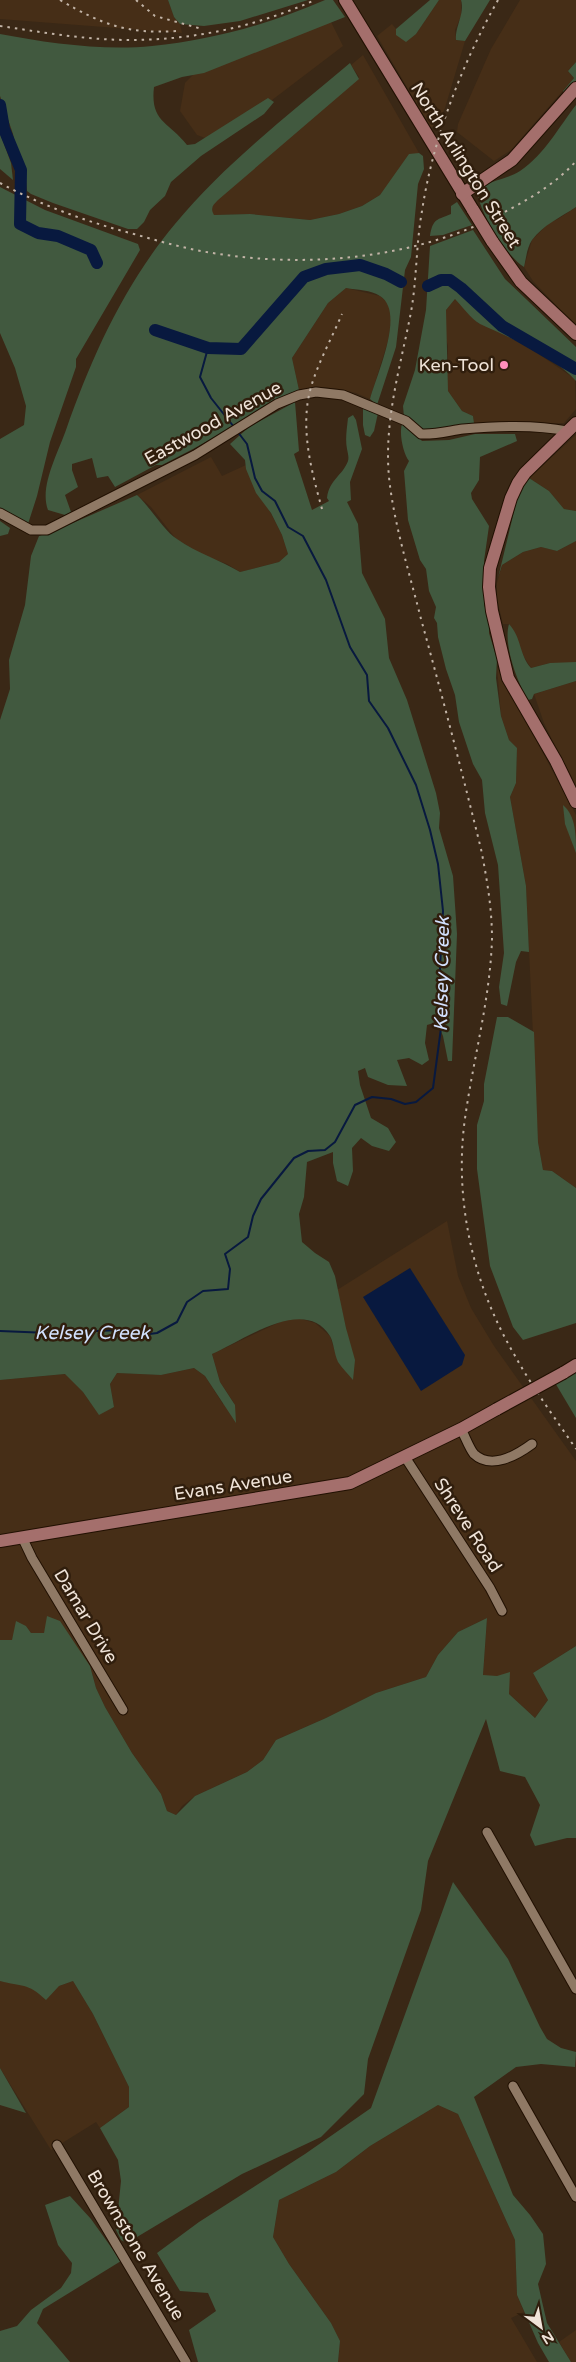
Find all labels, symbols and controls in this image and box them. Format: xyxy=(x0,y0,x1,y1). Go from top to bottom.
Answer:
street label: North Arlington Street xyxy=(406,78,526,252)
place label: Ken-Tool xyxy=(418,354,494,376)
marker: Ken-Tool xyxy=(498,359,510,371)
street label: Eastwood Avenue xyxy=(141,376,285,470)
water label: Kelsey Creek xyxy=(430,915,454,1032)
water label: Kelsey Creek xyxy=(34,1322,151,1344)
street label: Evans Avenue xyxy=(172,1465,294,1505)
street label: Shreve Road xyxy=(429,1474,507,1576)
street label: Damar Drive xyxy=(49,1565,123,1667)
street label: Brownstone Avenue xyxy=(82,2166,190,2324)
north arrow xyxy=(516,2302,566,2352)
text: N xyxy=(538,2327,557,2348)

